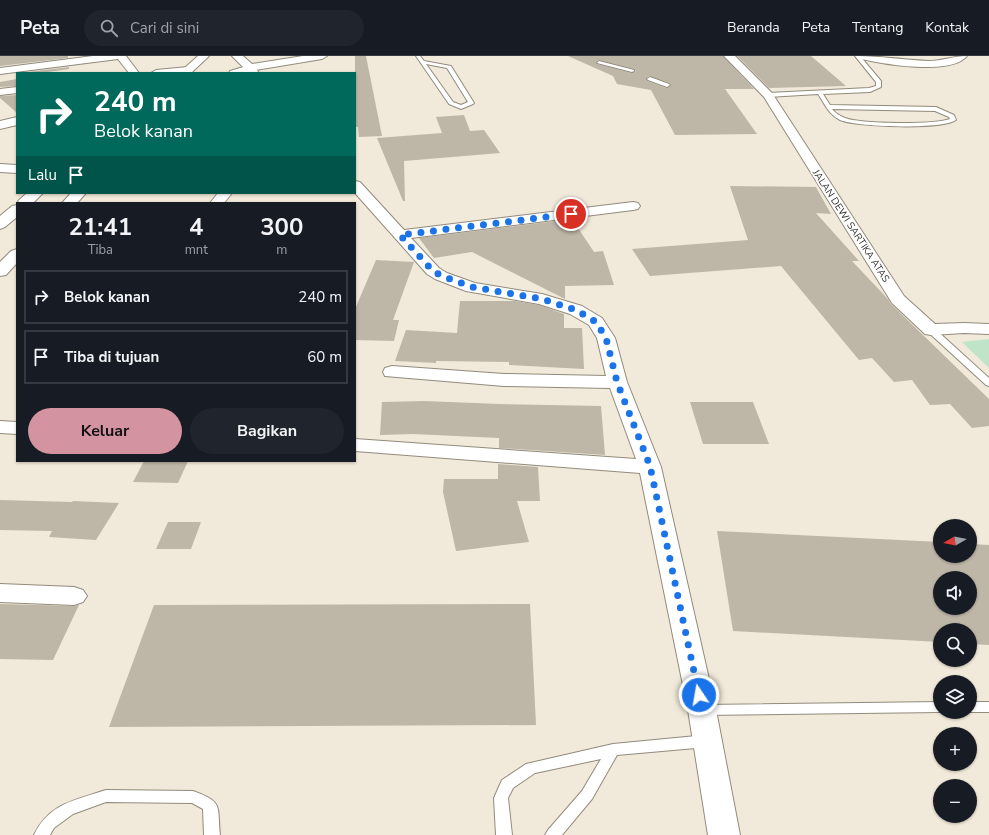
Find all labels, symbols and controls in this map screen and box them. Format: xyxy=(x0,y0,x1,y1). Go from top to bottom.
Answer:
search box xyxy=(84,10,364,46)
text: Peta xyxy=(20,15,60,41)
icon: search xyxy=(98,17,120,39)
text: Cari di sini xyxy=(130,18,199,38)
text: Beranda xyxy=(727,18,780,37)
text: Peta xyxy=(802,18,830,37)
text: Tentang xyxy=(852,18,903,37)
text: Kontak xyxy=(925,18,969,37)
text: 240 m xyxy=(94,83,177,121)
icon: right xyxy=(28,88,80,140)
text: Belok kanan xyxy=(94,119,193,143)
icon: arrive xyxy=(65,164,87,186)
text: Lalu xyxy=(28,165,57,185)
street label: JALAN DEWI SARTIKA ATAS xyxy=(809,166,893,285)
pin xyxy=(554,197,588,231)
icon: arrive xyxy=(560,203,582,225)
text: 21:41 xyxy=(69,211,132,243)
text: 4 xyxy=(189,211,203,243)
text: 300 xyxy=(260,211,303,243)
text: Tiba xyxy=(88,241,113,259)
text: mnt xyxy=(185,241,208,259)
text: m xyxy=(276,241,287,259)
icon: right xyxy=(30,286,52,308)
text: Belok kanan xyxy=(64,287,150,307)
text: 240 m xyxy=(298,287,342,307)
icon: arrive xyxy=(30,346,52,368)
text: Tiba di tujuan xyxy=(64,347,159,367)
text: 60 m xyxy=(307,347,342,367)
button: Keluar xyxy=(28,408,182,454)
button: Bagikan xyxy=(190,408,344,454)
north arrow xyxy=(933,519,977,563)
map controls xyxy=(933,519,977,823)
button: sound xyxy=(933,571,977,615)
button: search xyxy=(933,623,977,667)
position arrow xyxy=(678,674,720,716)
button: layers xyxy=(933,675,977,719)
button: + xyxy=(933,727,977,771)
button: − xyxy=(933,779,977,823)

